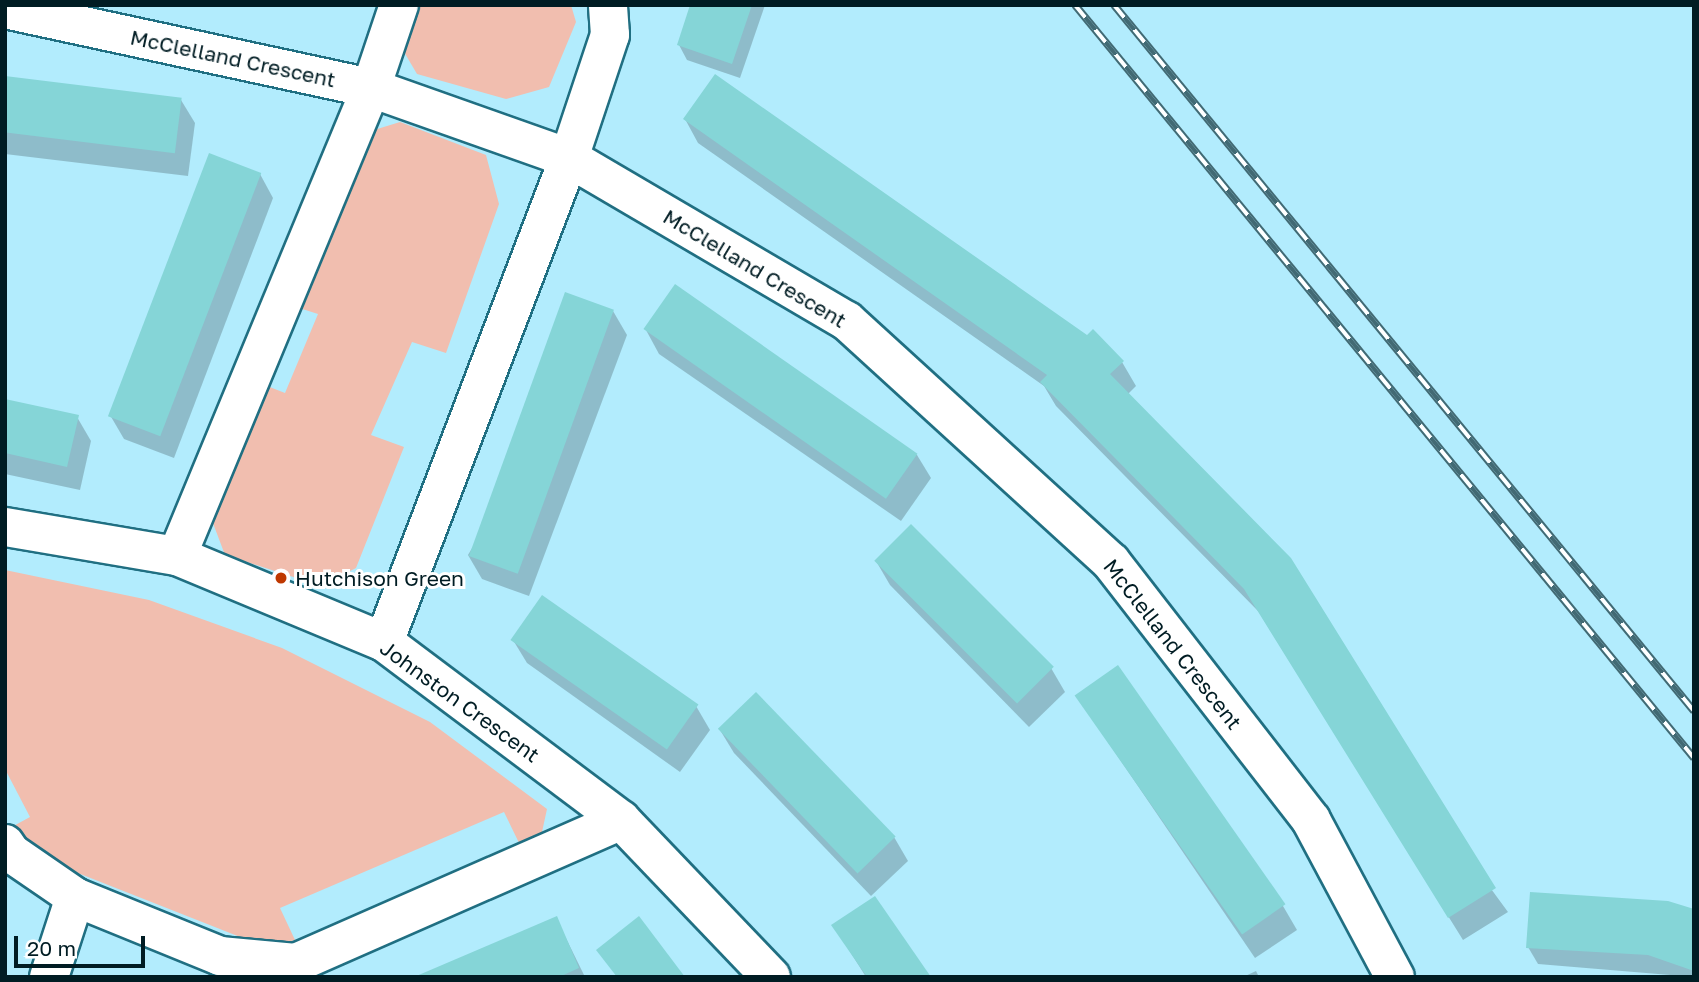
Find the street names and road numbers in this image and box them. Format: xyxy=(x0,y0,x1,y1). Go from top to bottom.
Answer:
street label: McClelland Crescent xyxy=(128,24,338,92)
street label: McClelland Crescent xyxy=(659,203,851,333)
street label: McClelland Crescent xyxy=(1099,554,1247,734)
street label: Johnston Crescent xyxy=(375,635,545,767)

